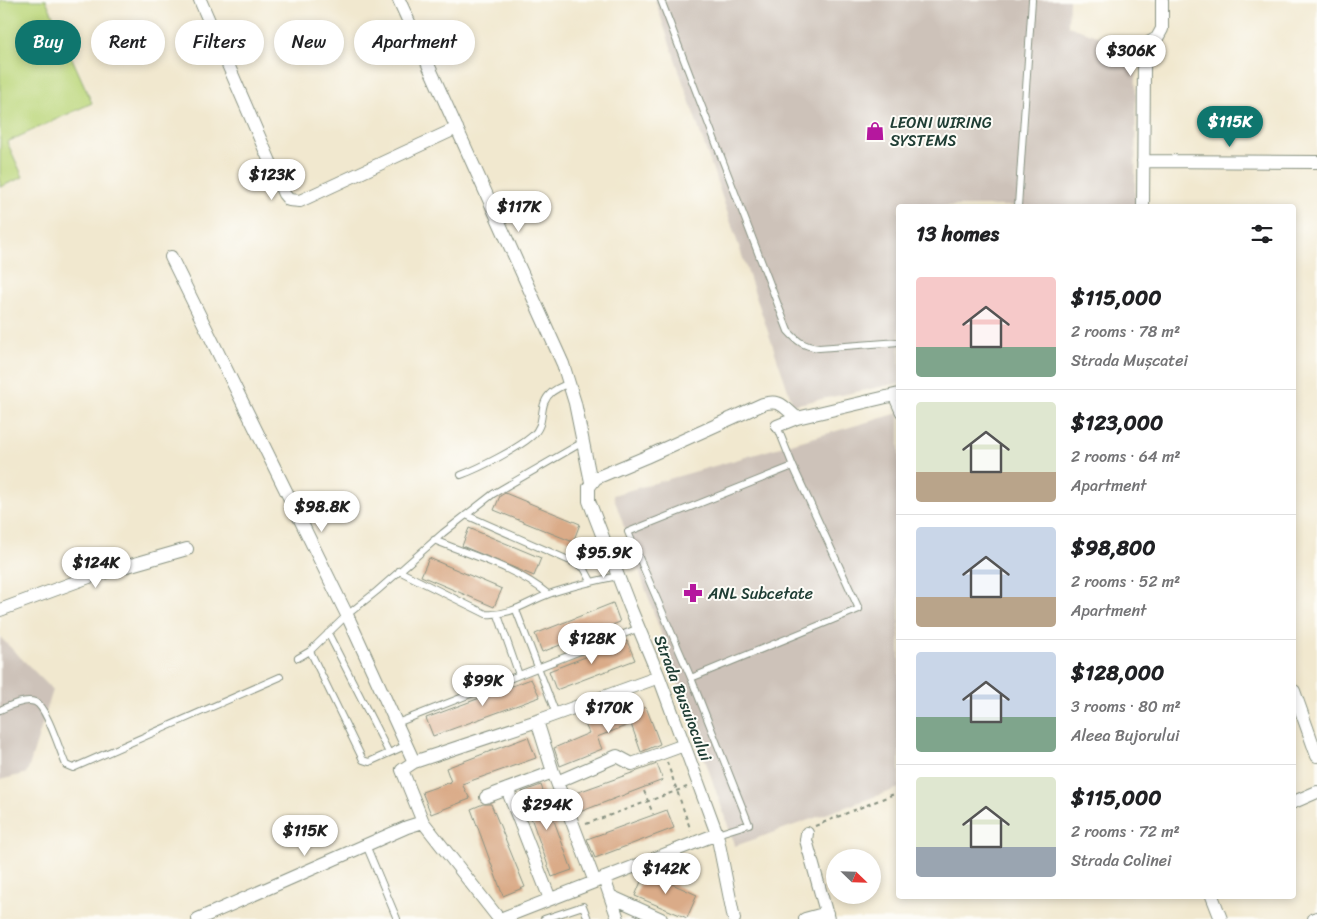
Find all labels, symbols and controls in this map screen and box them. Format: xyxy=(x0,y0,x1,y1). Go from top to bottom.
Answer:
chip: Buy xyxy=(15,20,81,65)
chip: Rent xyxy=(91,20,165,65)
chip: Filters xyxy=(175,20,264,65)
chip: New xyxy=(274,20,344,65)
chip: Apartment xyxy=(354,20,475,65)
pin: $306K xyxy=(1096,34,1166,77)
text: $306K xyxy=(1107,36,1155,65)
pin: $115K xyxy=(1195,106,1265,148)
text: $115K xyxy=(1208,107,1252,136)
place label: LEONI WIRING SYSTEMS xyxy=(890,108,992,155)
shop icon: LEONI WIRING SYSTEMS xyxy=(864,120,886,142)
pin: $123K xyxy=(237,158,307,201)
text: $123K xyxy=(249,160,295,189)
pin: $117K xyxy=(484,190,554,233)
text: $117K xyxy=(497,192,541,221)
text: 13 homes xyxy=(916,215,999,253)
icon: filters xyxy=(1248,220,1276,248)
text: $115,000 xyxy=(1071,279,1161,317)
icon: home xyxy=(956,297,1016,357)
text: 2 rooms · 78 m² xyxy=(1071,317,1180,346)
text: Strada Mușcatei xyxy=(1071,346,1188,375)
text: $123,000 xyxy=(1071,404,1163,442)
icon: home xyxy=(956,422,1016,482)
text: 2 rooms · 64 m² xyxy=(1071,442,1181,471)
text: Apartment xyxy=(1071,471,1147,500)
pin: $98.8K xyxy=(281,490,363,533)
text: $98.8K xyxy=(295,492,349,521)
text: $98,800 xyxy=(1071,529,1156,567)
pin: $95.9K xyxy=(563,536,645,579)
text: $95.9K xyxy=(577,538,631,567)
pin: $124K xyxy=(61,546,131,589)
icon: home xyxy=(956,547,1016,607)
text: $124K xyxy=(73,548,119,577)
text: 2 rooms · 52 m² xyxy=(1071,567,1180,596)
place label: ANL Subcetate xyxy=(707,579,813,608)
pharmacy icon: ANL Subcetate xyxy=(682,582,704,604)
text: Apartment xyxy=(1071,596,1147,625)
pin: $128K xyxy=(557,622,627,665)
text: $128K xyxy=(569,624,615,653)
street label: Strada Busuiocului xyxy=(646,631,721,766)
text: $128,000 xyxy=(1071,654,1164,692)
pin: $99K xyxy=(453,664,513,707)
text: $99K xyxy=(463,666,503,695)
icon: home xyxy=(956,672,1016,732)
pin: $170K xyxy=(574,692,644,734)
text: 3 rooms · 80 m² xyxy=(1071,692,1181,721)
text: $170K xyxy=(586,693,632,722)
text: Aleea Bujorului xyxy=(1071,721,1179,750)
text: $115,000 xyxy=(1071,779,1161,817)
pin: $294K xyxy=(512,788,582,831)
text: $294K xyxy=(522,790,572,819)
icon: home xyxy=(956,797,1016,857)
pin: $115K xyxy=(270,814,340,857)
text: $115K xyxy=(283,816,327,845)
text: 2 rooms · 72 m² xyxy=(1071,817,1180,846)
text: Strada Colinei xyxy=(1071,846,1171,875)
north arrow xyxy=(826,849,881,904)
map controls xyxy=(826,849,881,904)
pin: $142K xyxy=(631,852,701,895)
text: $142K xyxy=(643,854,689,883)

